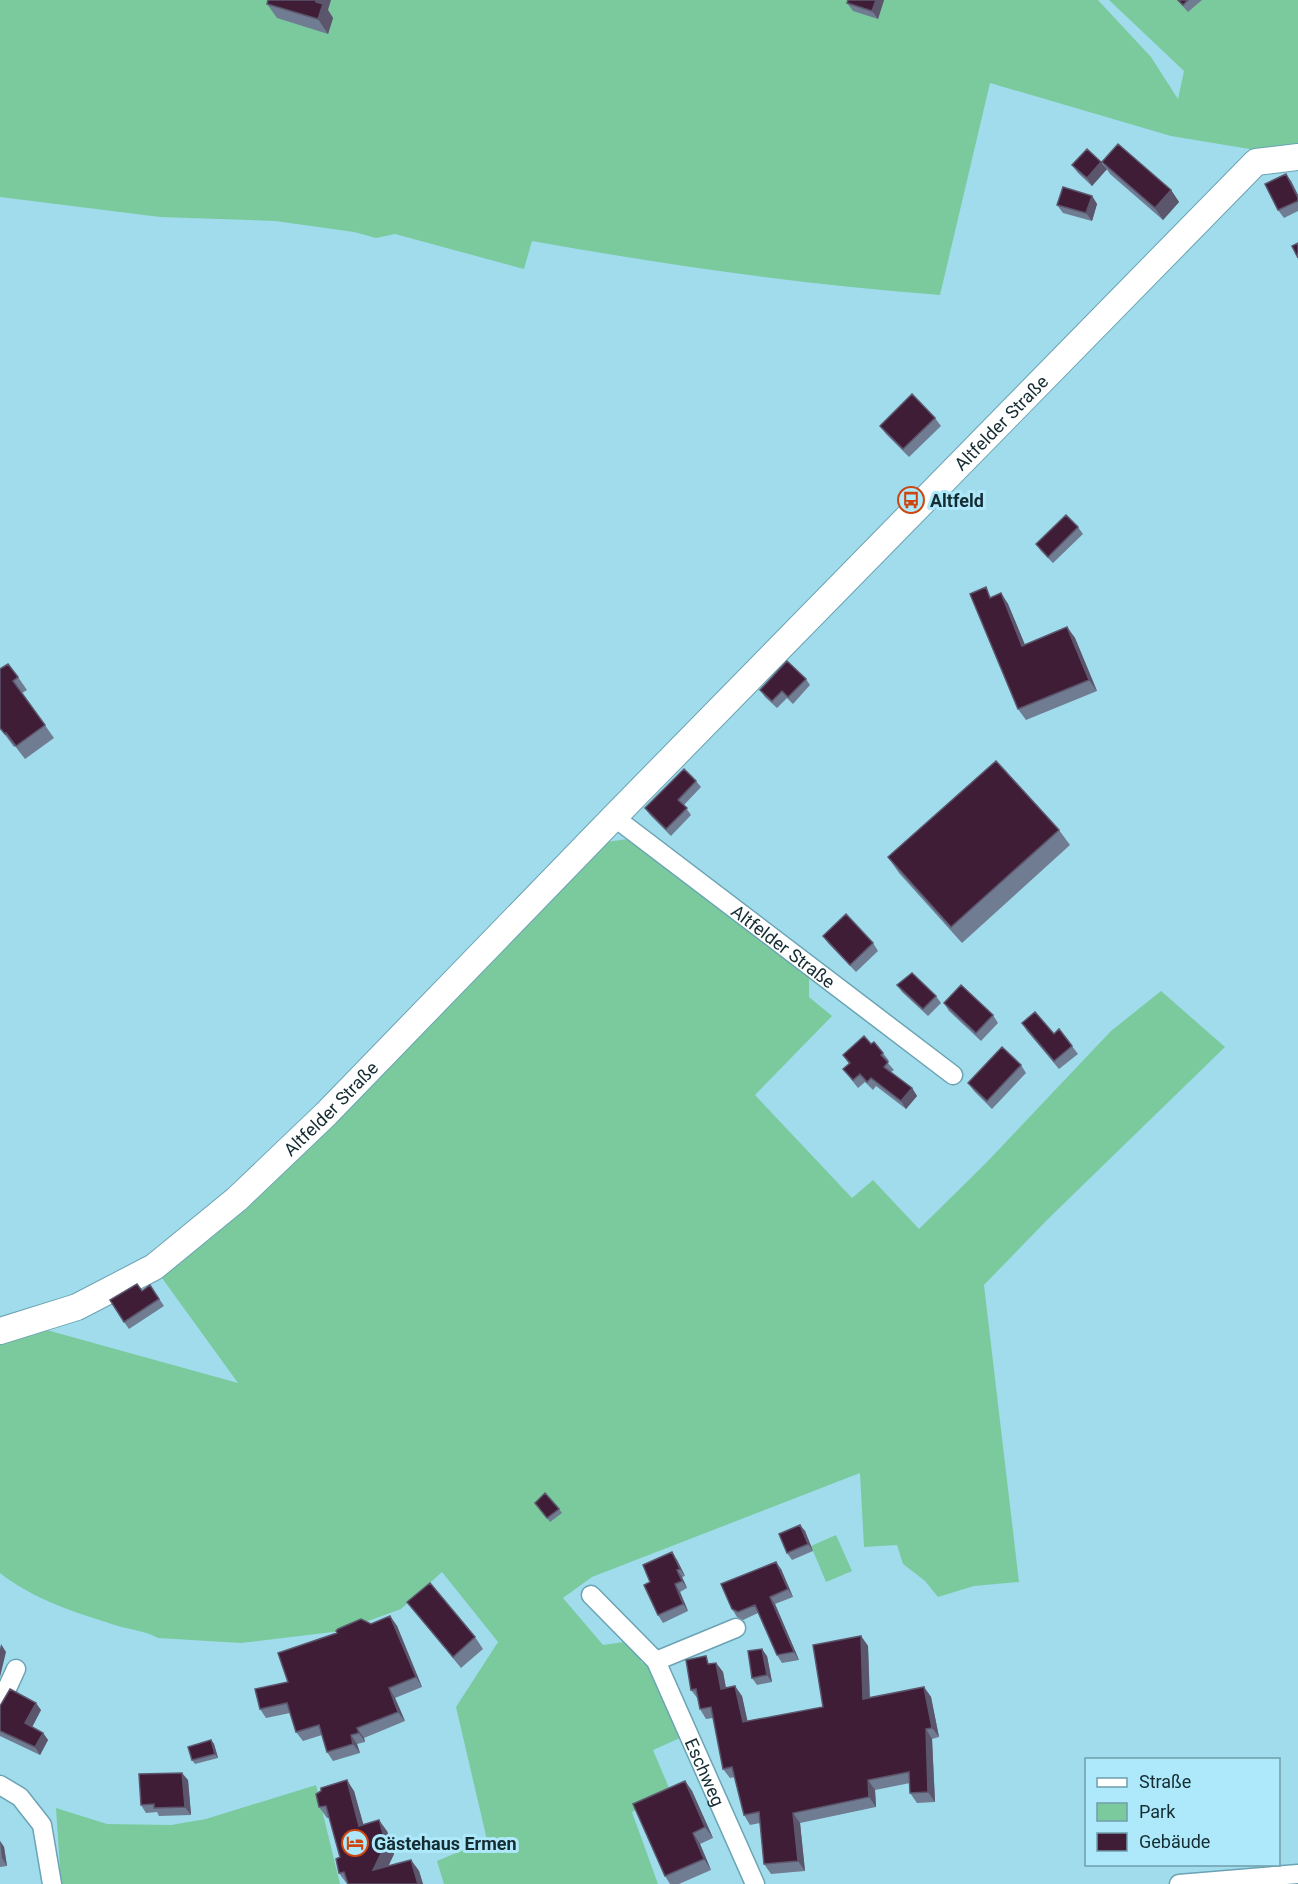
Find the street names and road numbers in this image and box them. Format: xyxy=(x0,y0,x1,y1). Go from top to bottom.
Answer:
street label: Altfelder Straße xyxy=(950,371,1052,474)
street label: Altfelder Straße xyxy=(728,900,839,992)
street label: Altfelder Straße xyxy=(279,1057,382,1160)
street label: Eschweg xyxy=(681,1735,729,1809)

